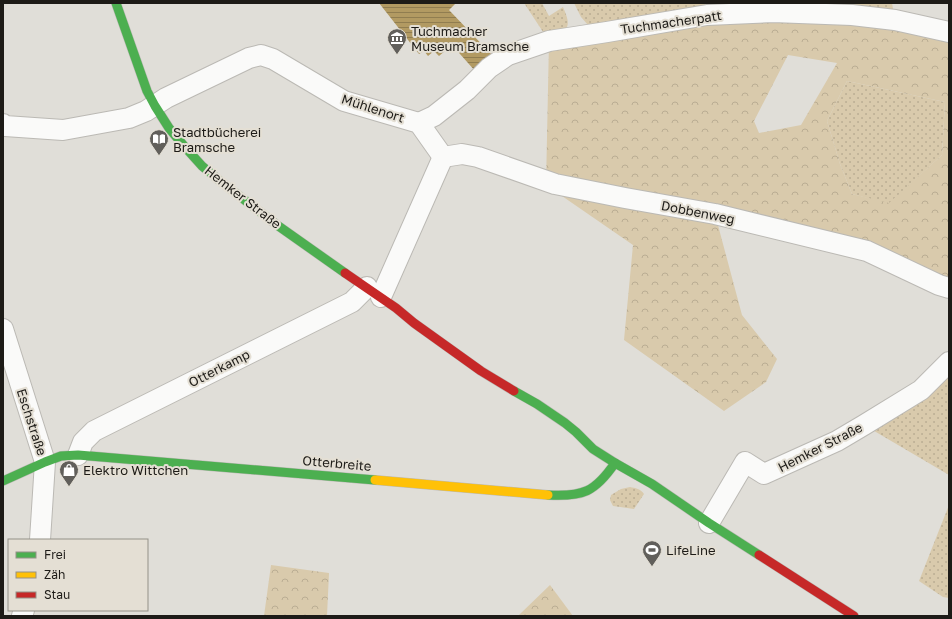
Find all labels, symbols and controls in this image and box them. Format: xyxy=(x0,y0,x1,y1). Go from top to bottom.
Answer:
street label: Tuchmacherpatt xyxy=(619,7,723,37)
place label: Tuchmacher Museum Bramsche xyxy=(411,23,529,54)
museum icon: Tuchmacher Museum Bramsche xyxy=(386,27,408,55)
street label: Mühlenort xyxy=(340,90,406,126)
place label: Stadtbücherei Bramsche xyxy=(173,124,261,155)
library icon: Stadtbücherei Bramsche xyxy=(148,128,170,156)
street label: Hemker Straße xyxy=(202,162,284,232)
street label: Dobbenweg xyxy=(660,197,736,227)
street label: Otterkamp xyxy=(186,346,252,390)
street label: Eschstraße xyxy=(14,387,50,457)
street label: Hemker Straße xyxy=(775,419,865,475)
street label: Otterbreite xyxy=(302,452,372,474)
shop icon: Elektro Wittchen xyxy=(58,459,80,487)
place label: Elektro Wittchen xyxy=(83,462,188,478)
legend xyxy=(8,539,148,611)
sports icon: LifeLine xyxy=(641,539,663,567)
place label: LifeLine xyxy=(666,542,715,558)
text: Frei xyxy=(44,547,66,562)
text: Zäh xyxy=(44,567,65,582)
text: Stau xyxy=(44,587,70,602)

